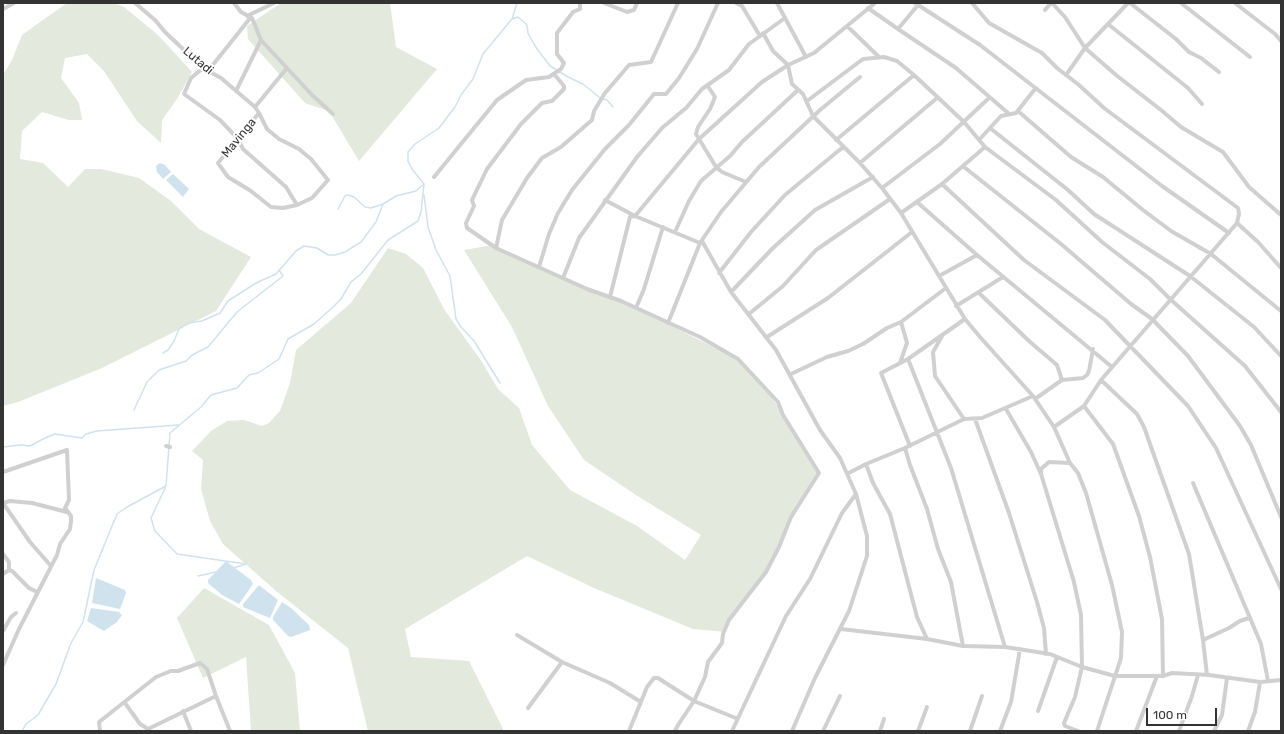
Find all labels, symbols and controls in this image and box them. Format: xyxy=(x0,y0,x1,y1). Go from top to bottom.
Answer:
street label: Lutadi xyxy=(180,44,216,78)
street label: Mavinga xyxy=(219,115,259,161)
scale bar xyxy=(1148,700,1219,726)
text: 100 m xyxy=(1153,708,1187,722)

